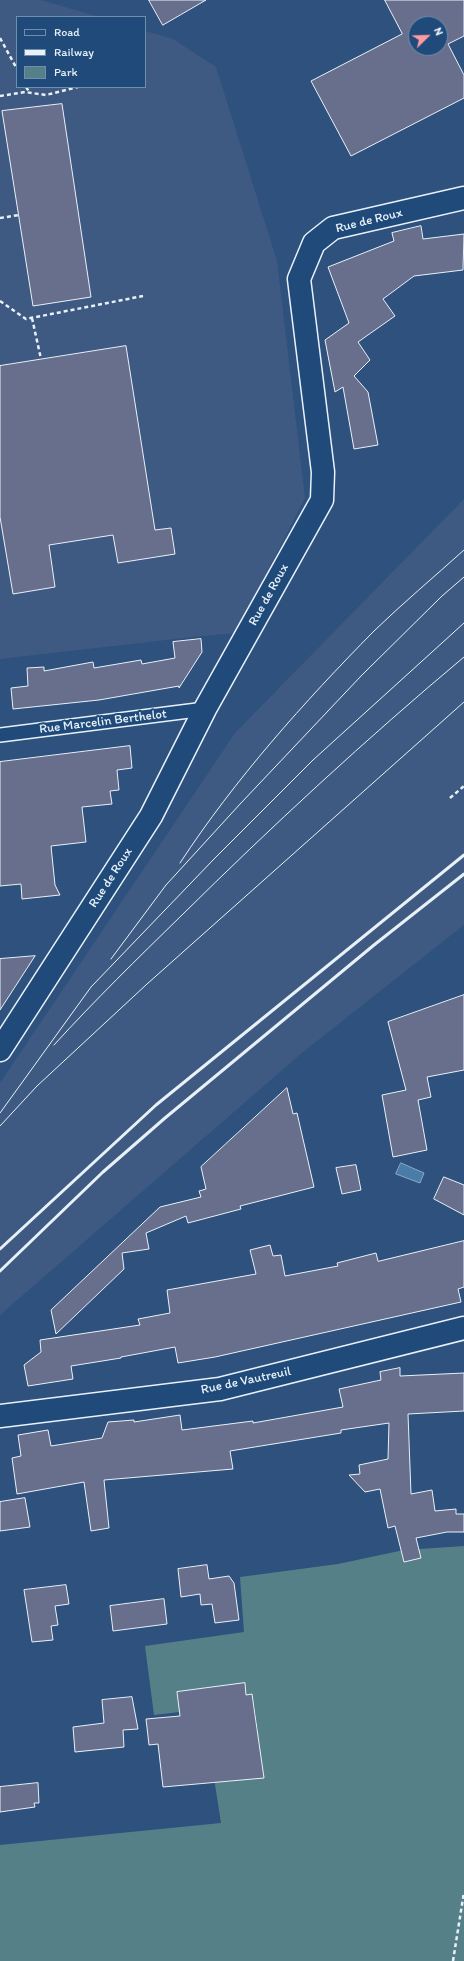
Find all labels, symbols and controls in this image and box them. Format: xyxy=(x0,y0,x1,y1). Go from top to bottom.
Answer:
legend xyxy=(16,16,146,88)
north arrow xyxy=(408,16,448,56)
text: Road xyxy=(54,25,80,39)
text: N xyxy=(431,26,446,37)
text: Railway xyxy=(54,45,94,59)
text: Park xyxy=(54,65,78,79)
street label: Rue de Roux xyxy=(334,205,404,237)
street label: Rue de Roux xyxy=(246,561,292,629)
street label: Rue Marcelin Berthelot xyxy=(38,706,168,738)
street label: Rue de Roux xyxy=(86,845,136,911)
street label: Rue de Vautreuil xyxy=(200,1364,292,1398)

